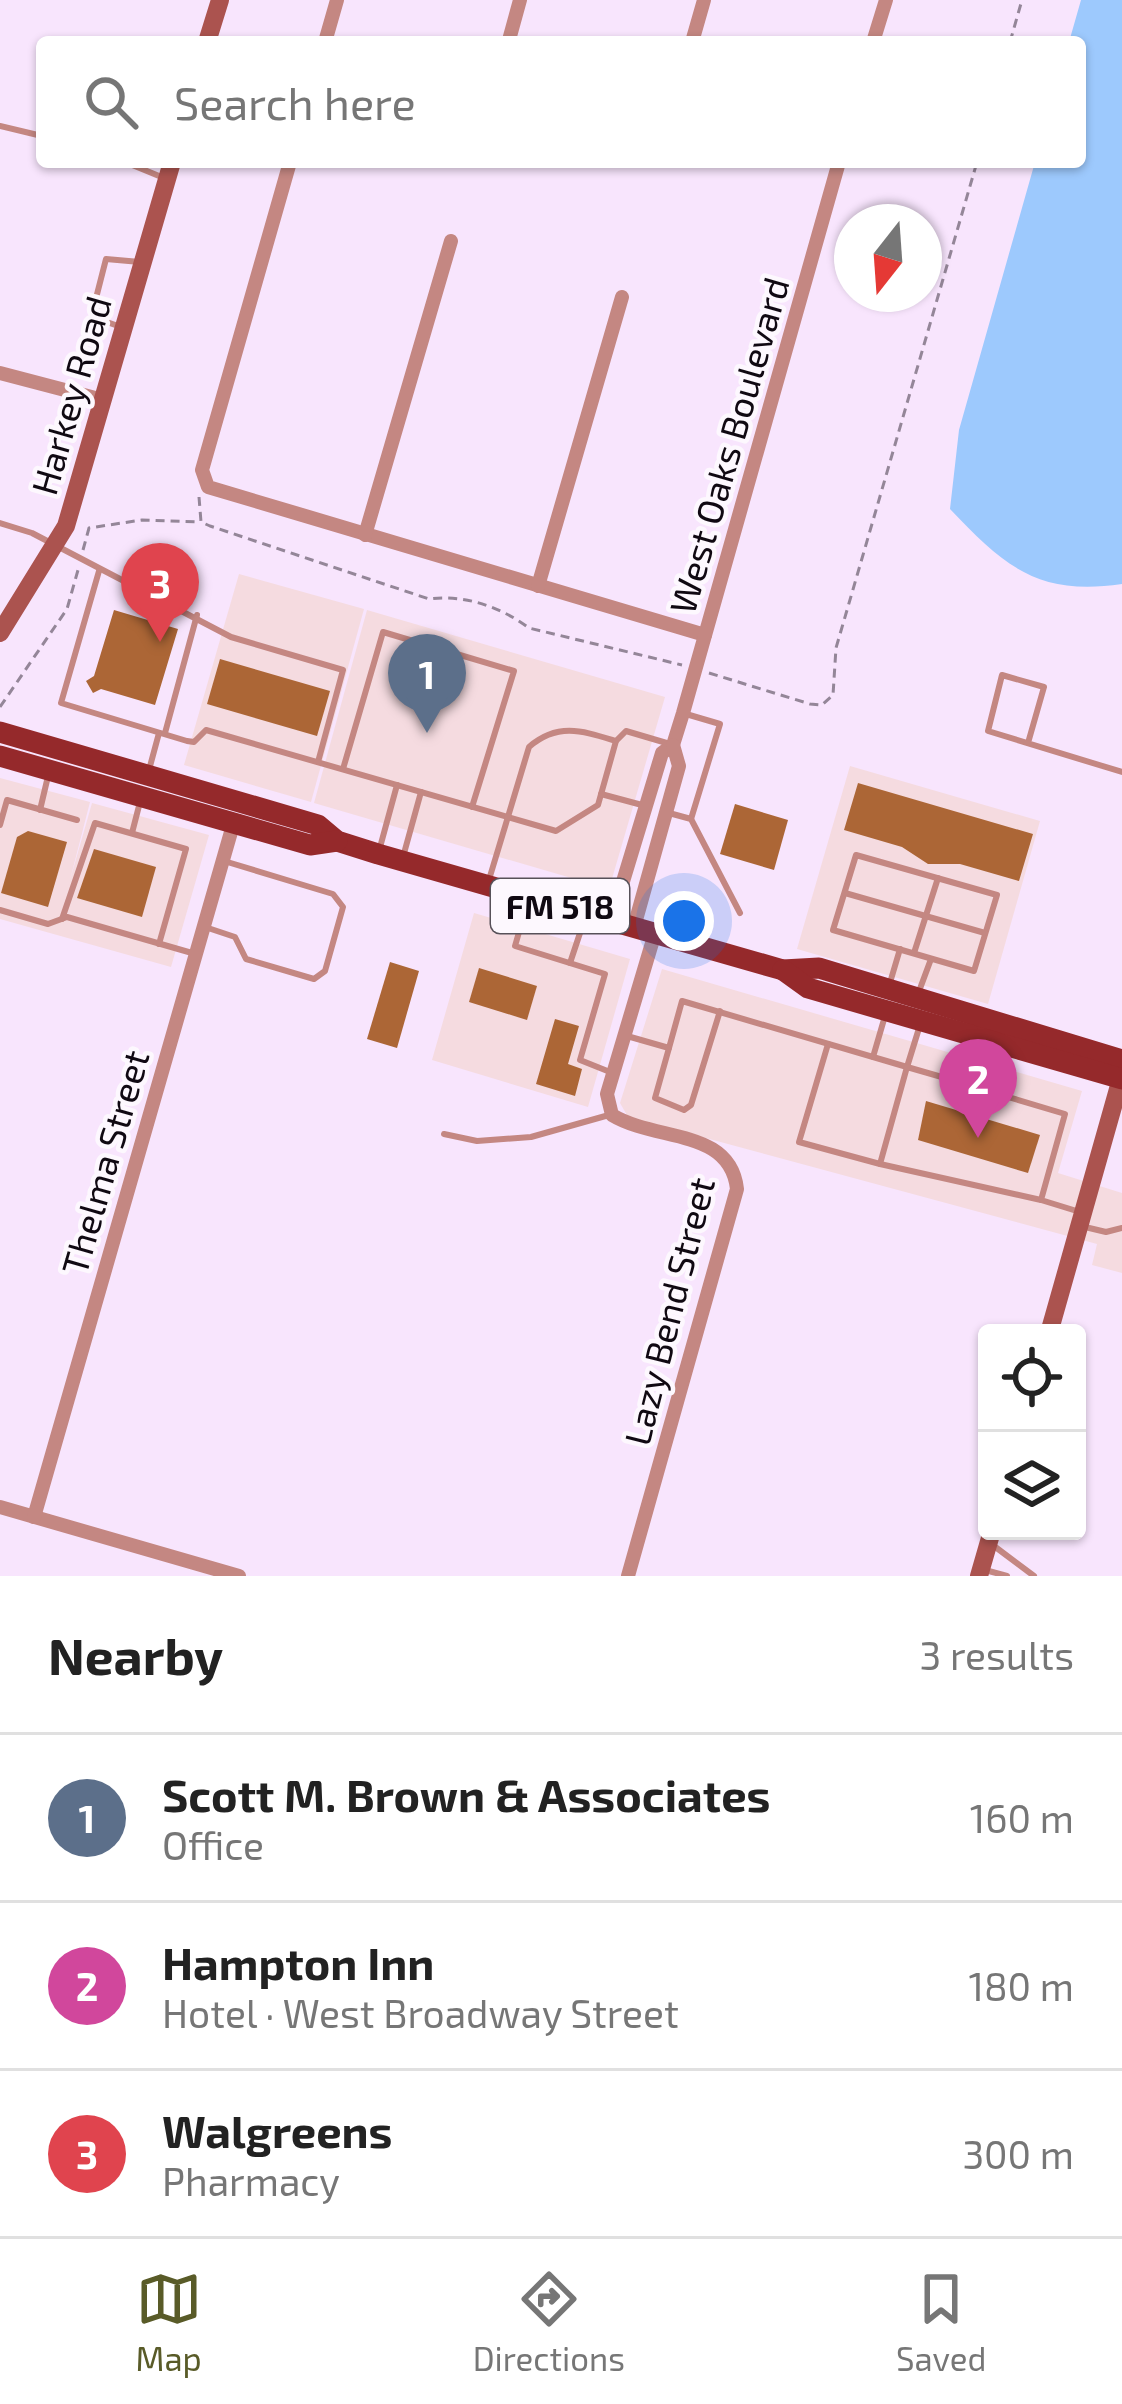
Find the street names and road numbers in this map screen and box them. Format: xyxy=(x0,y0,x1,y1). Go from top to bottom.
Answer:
street label: West Oaks Boulevard xyxy=(659,272,797,618)
street label: Harkey Road xyxy=(21,291,119,499)
road number: FM 518 xyxy=(491,879,629,933)
street label: Thelma Street xyxy=(51,1045,157,1279)
street label: Lazy Bend Street xyxy=(614,1173,722,1449)

